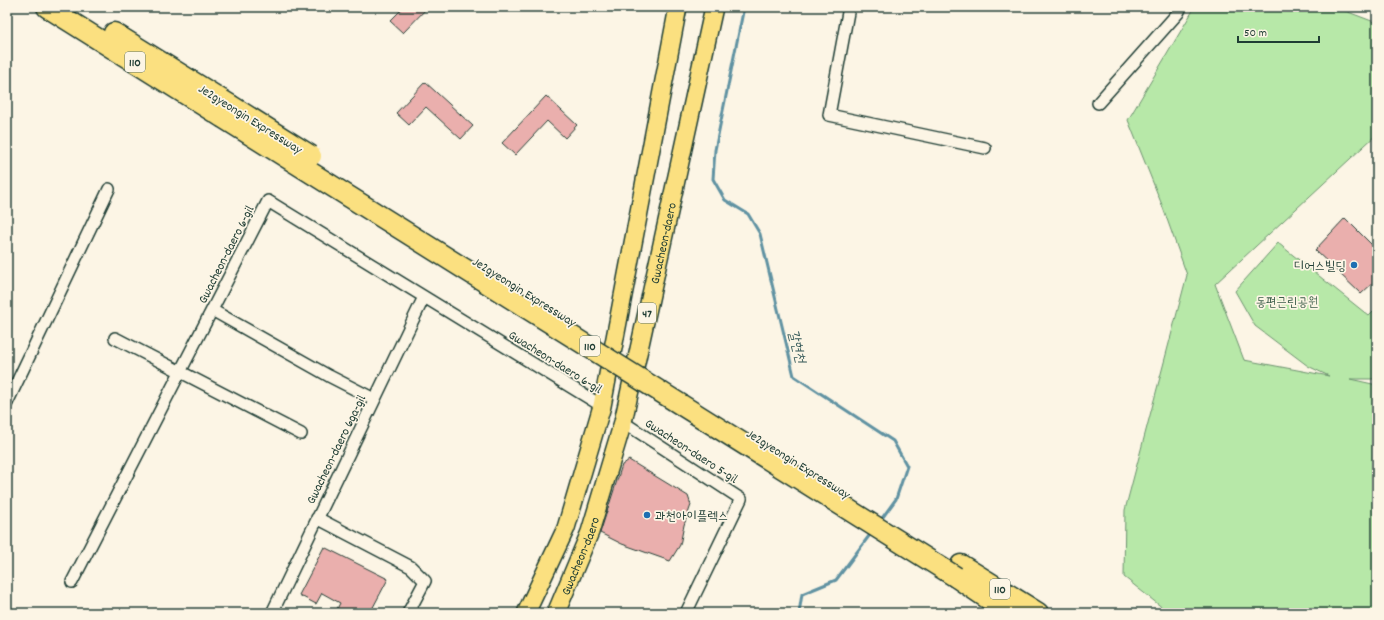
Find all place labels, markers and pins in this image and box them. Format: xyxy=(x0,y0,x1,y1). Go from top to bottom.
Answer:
place label: 디어스빌딩 xyxy=(1294,258,1346,277)
marker: 디어스빌딩 xyxy=(1349,260,1359,270)
place label: 과천아이플렉스 xyxy=(655,508,728,527)
marker: 과천아이플렉스 xyxy=(642,510,652,520)

